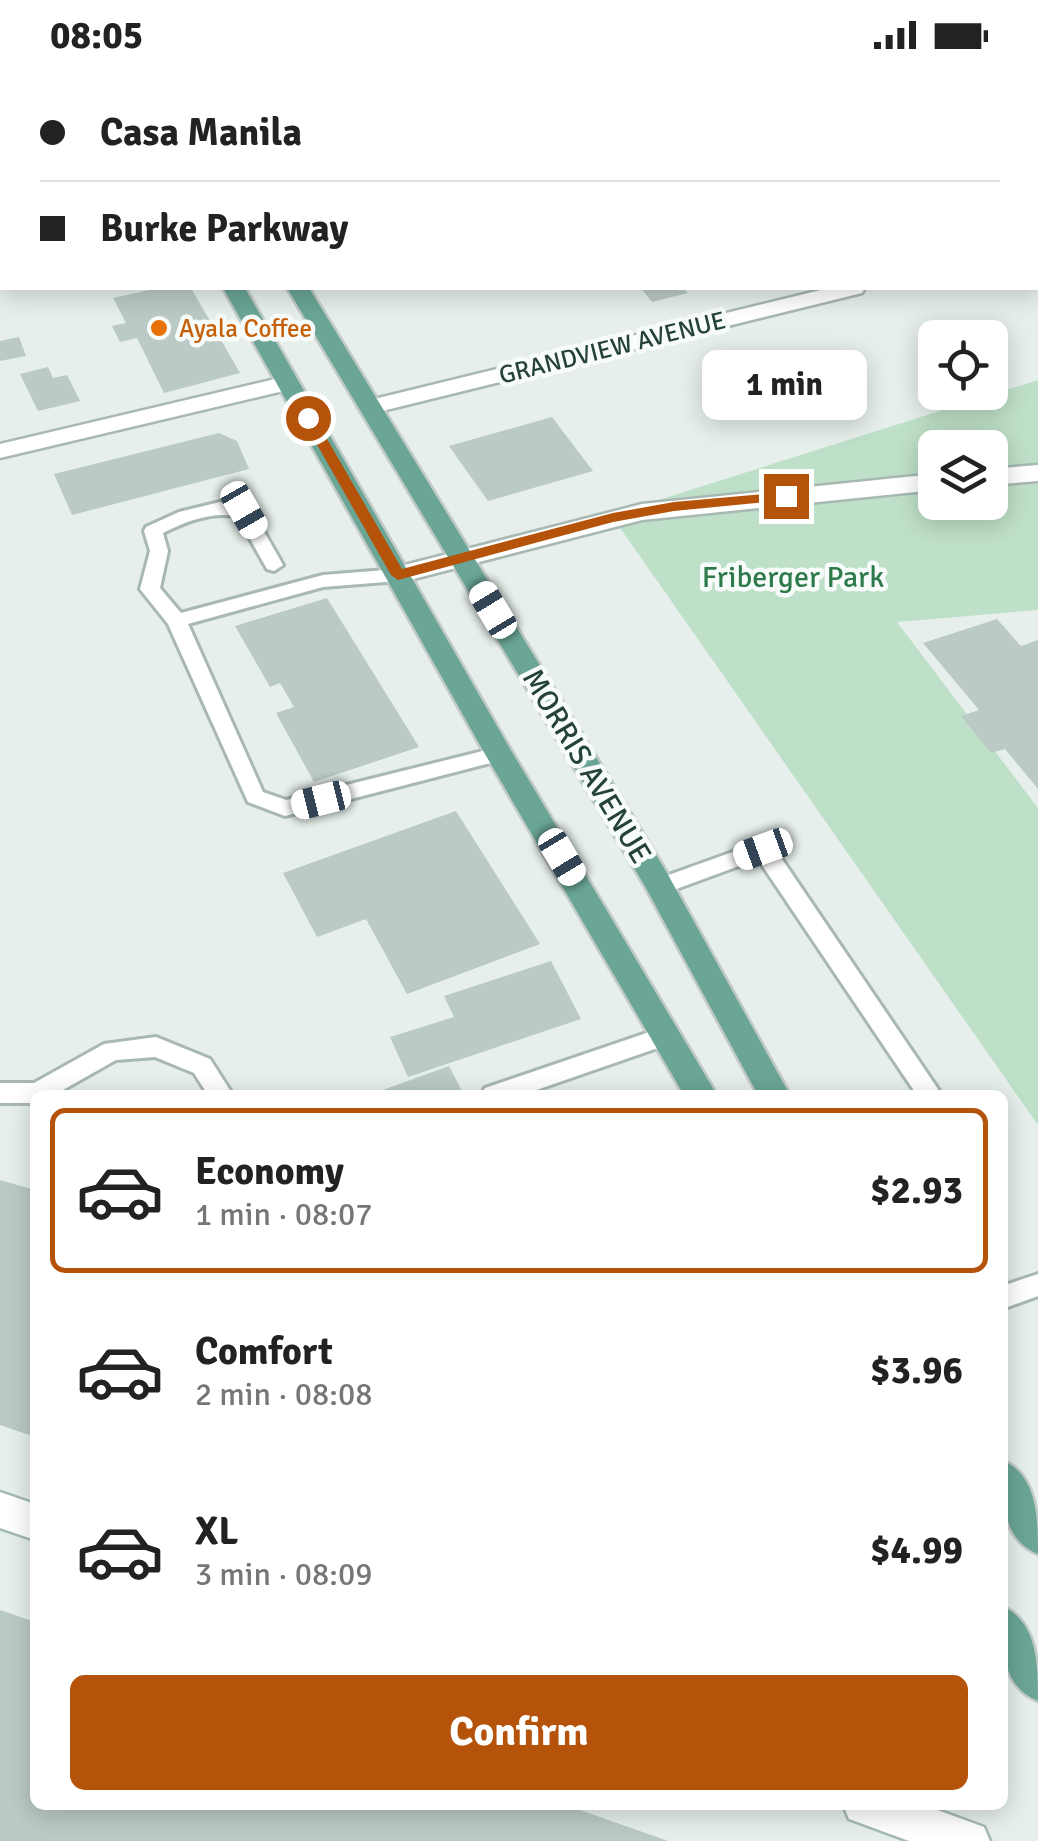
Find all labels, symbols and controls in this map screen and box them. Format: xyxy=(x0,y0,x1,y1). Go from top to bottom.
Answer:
text: 08:05 xyxy=(50,12,143,59)
text: Casa Manila xyxy=(100,109,302,156)
text: Burke Parkway xyxy=(100,205,348,252)
street label: GRANDVIEW AVENUE xyxy=(496,304,729,391)
place label: Ayala Coffee xyxy=(179,313,312,344)
marker: Ayala Coffee xyxy=(148,317,170,339)
map controls xyxy=(918,320,1008,520)
button: locate xyxy=(918,320,1008,410)
callout: 1 min xyxy=(704,351,868,421)
text: 1 min xyxy=(746,365,823,404)
route start xyxy=(286,396,331,441)
button: layers xyxy=(918,430,1008,520)
route end xyxy=(764,474,809,519)
car xyxy=(216,477,272,543)
park label: Friberger Park xyxy=(702,559,884,596)
car xyxy=(465,577,521,643)
street label: MORRIS AVENUE xyxy=(514,662,659,870)
car xyxy=(288,778,354,822)
car xyxy=(534,824,590,890)
car xyxy=(730,825,796,873)
icon: car xyxy=(75,1146,165,1236)
text: Economy xyxy=(195,1148,344,1195)
text: $2.93 xyxy=(870,1167,963,1214)
text: 1 min · 08:07 xyxy=(195,1195,373,1234)
icon: car xyxy=(75,1326,165,1416)
text: Comfort xyxy=(195,1328,333,1375)
text: $3.96 xyxy=(870,1347,963,1394)
text: 2 min · 08:08 xyxy=(195,1375,373,1414)
icon: car xyxy=(75,1506,165,1596)
text: XL xyxy=(195,1508,238,1555)
text: $4.99 xyxy=(870,1527,963,1574)
text: 3 min · 08:09 xyxy=(195,1555,373,1594)
button: Confirm xyxy=(70,1675,968,1790)

